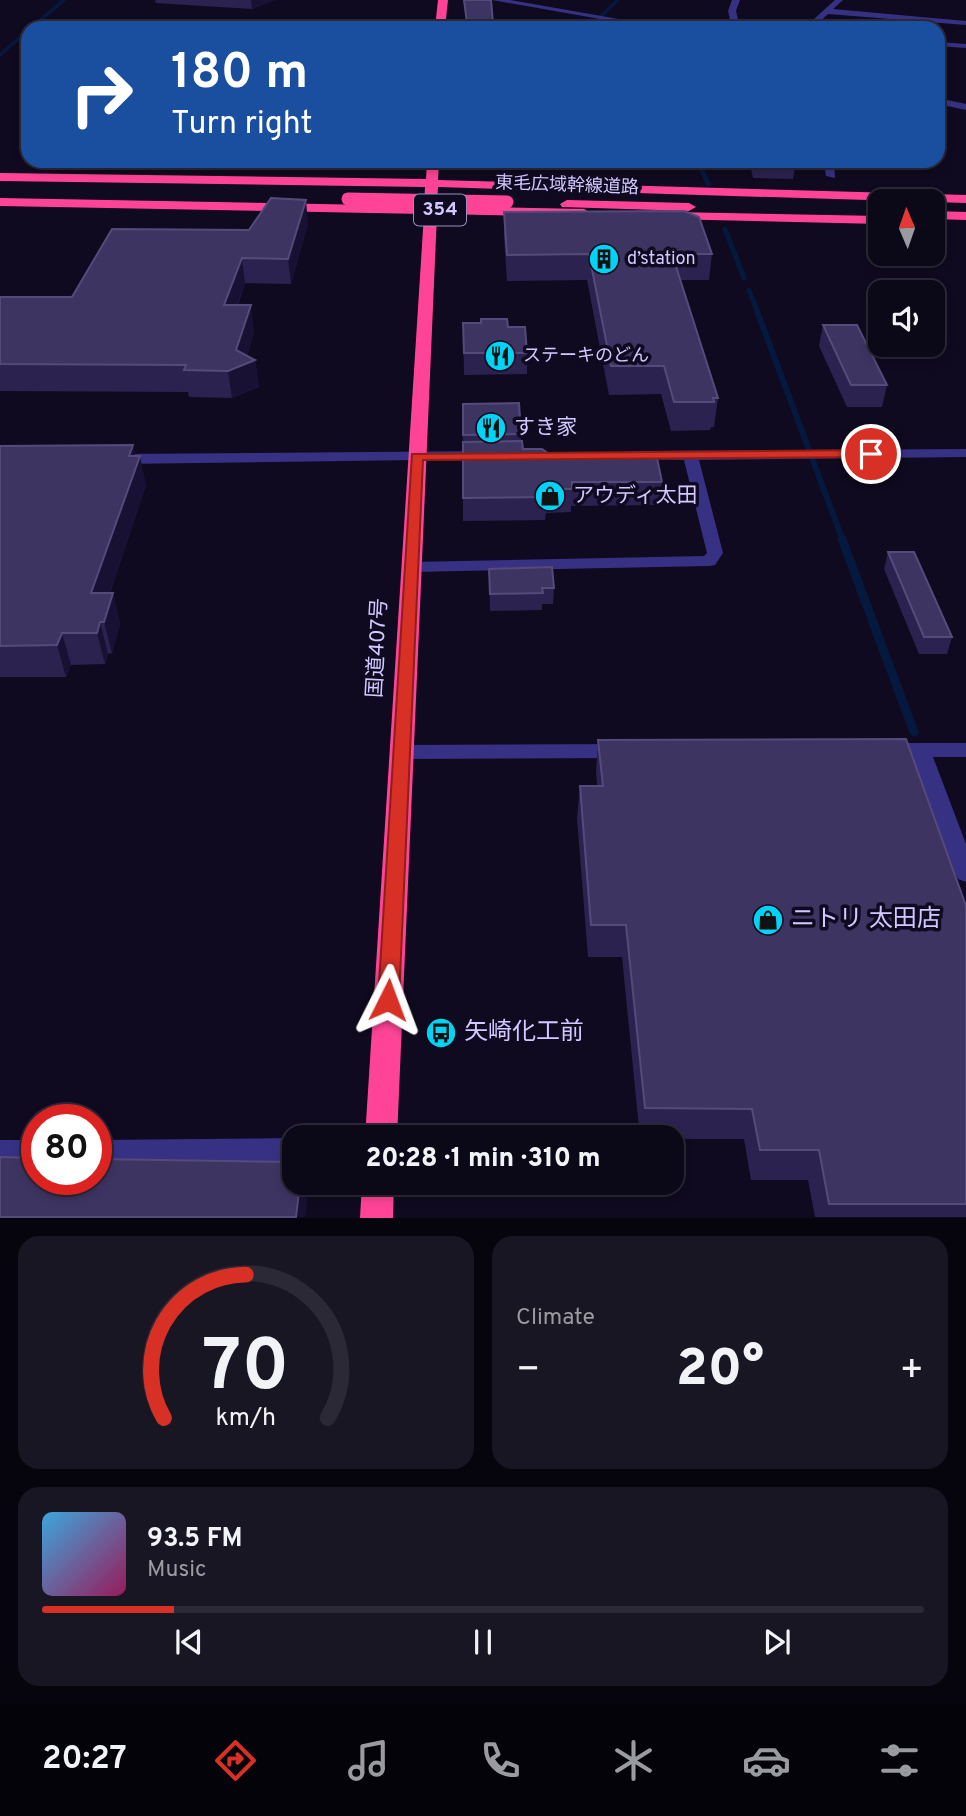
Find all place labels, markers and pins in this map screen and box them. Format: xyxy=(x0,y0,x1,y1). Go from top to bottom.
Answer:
building icon: d’station xyxy=(587,242,621,276)
place label: d’station xyxy=(627,248,696,271)
restaurant icon: ステーキのどん xyxy=(483,339,517,373)
place label: ステーキのどん xyxy=(523,345,649,368)
restaurant icon: すき家 xyxy=(474,411,508,445)
place label: すき家 xyxy=(514,415,577,442)
pin xyxy=(841,424,901,484)
shop icon: アウディ太田 xyxy=(533,479,567,513)
place label: アウディ太田 xyxy=(573,483,698,510)
shop icon: ニトリ 太田店 xyxy=(751,903,785,937)
place label: ニトリ 太田店 xyxy=(791,905,941,935)
bus stop icon: 矢崎化工前 xyxy=(424,1016,458,1050)
place label: 矢崎化工前 xyxy=(464,1018,584,1048)

